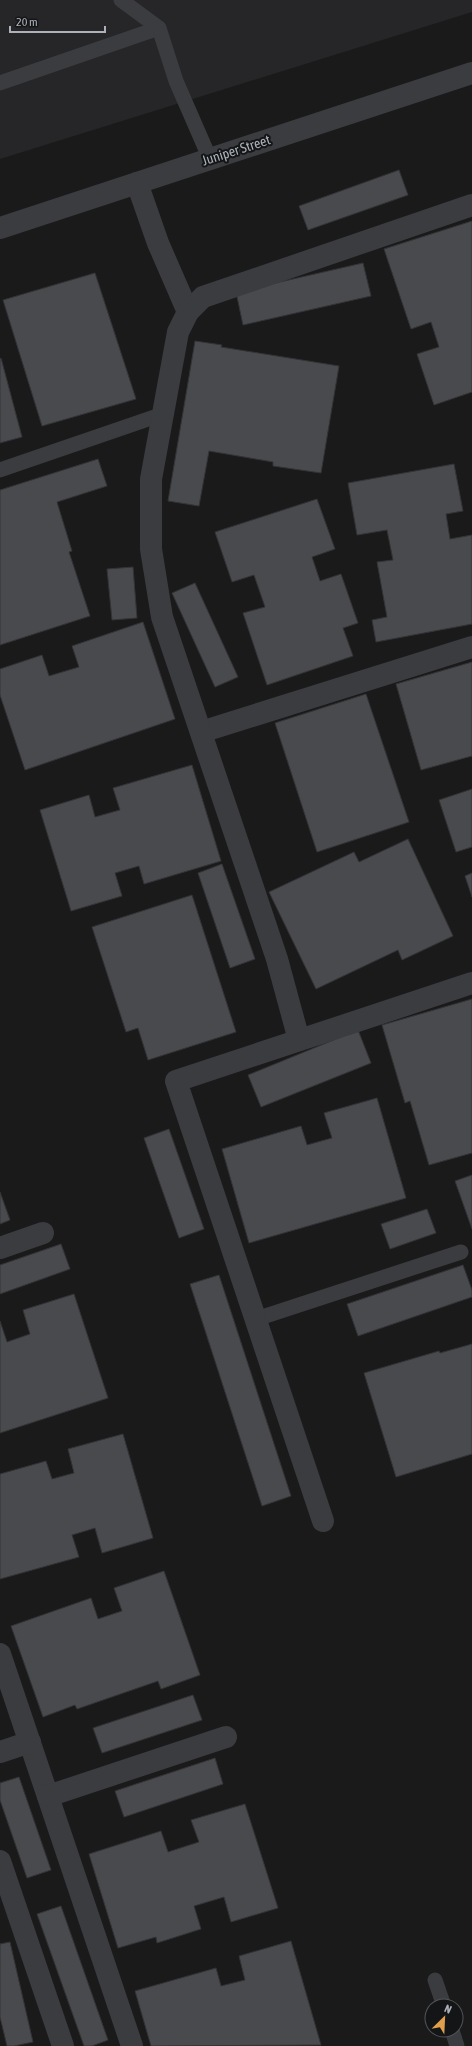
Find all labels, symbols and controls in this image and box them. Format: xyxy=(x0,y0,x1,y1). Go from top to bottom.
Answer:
scale bar xyxy=(10,8,105,34)
text: 20 m xyxy=(16,15,38,29)
street label: Juniper Street xyxy=(200,131,272,169)
north arrow xyxy=(424,1998,464,2038)
text: N xyxy=(443,2002,453,2016)

